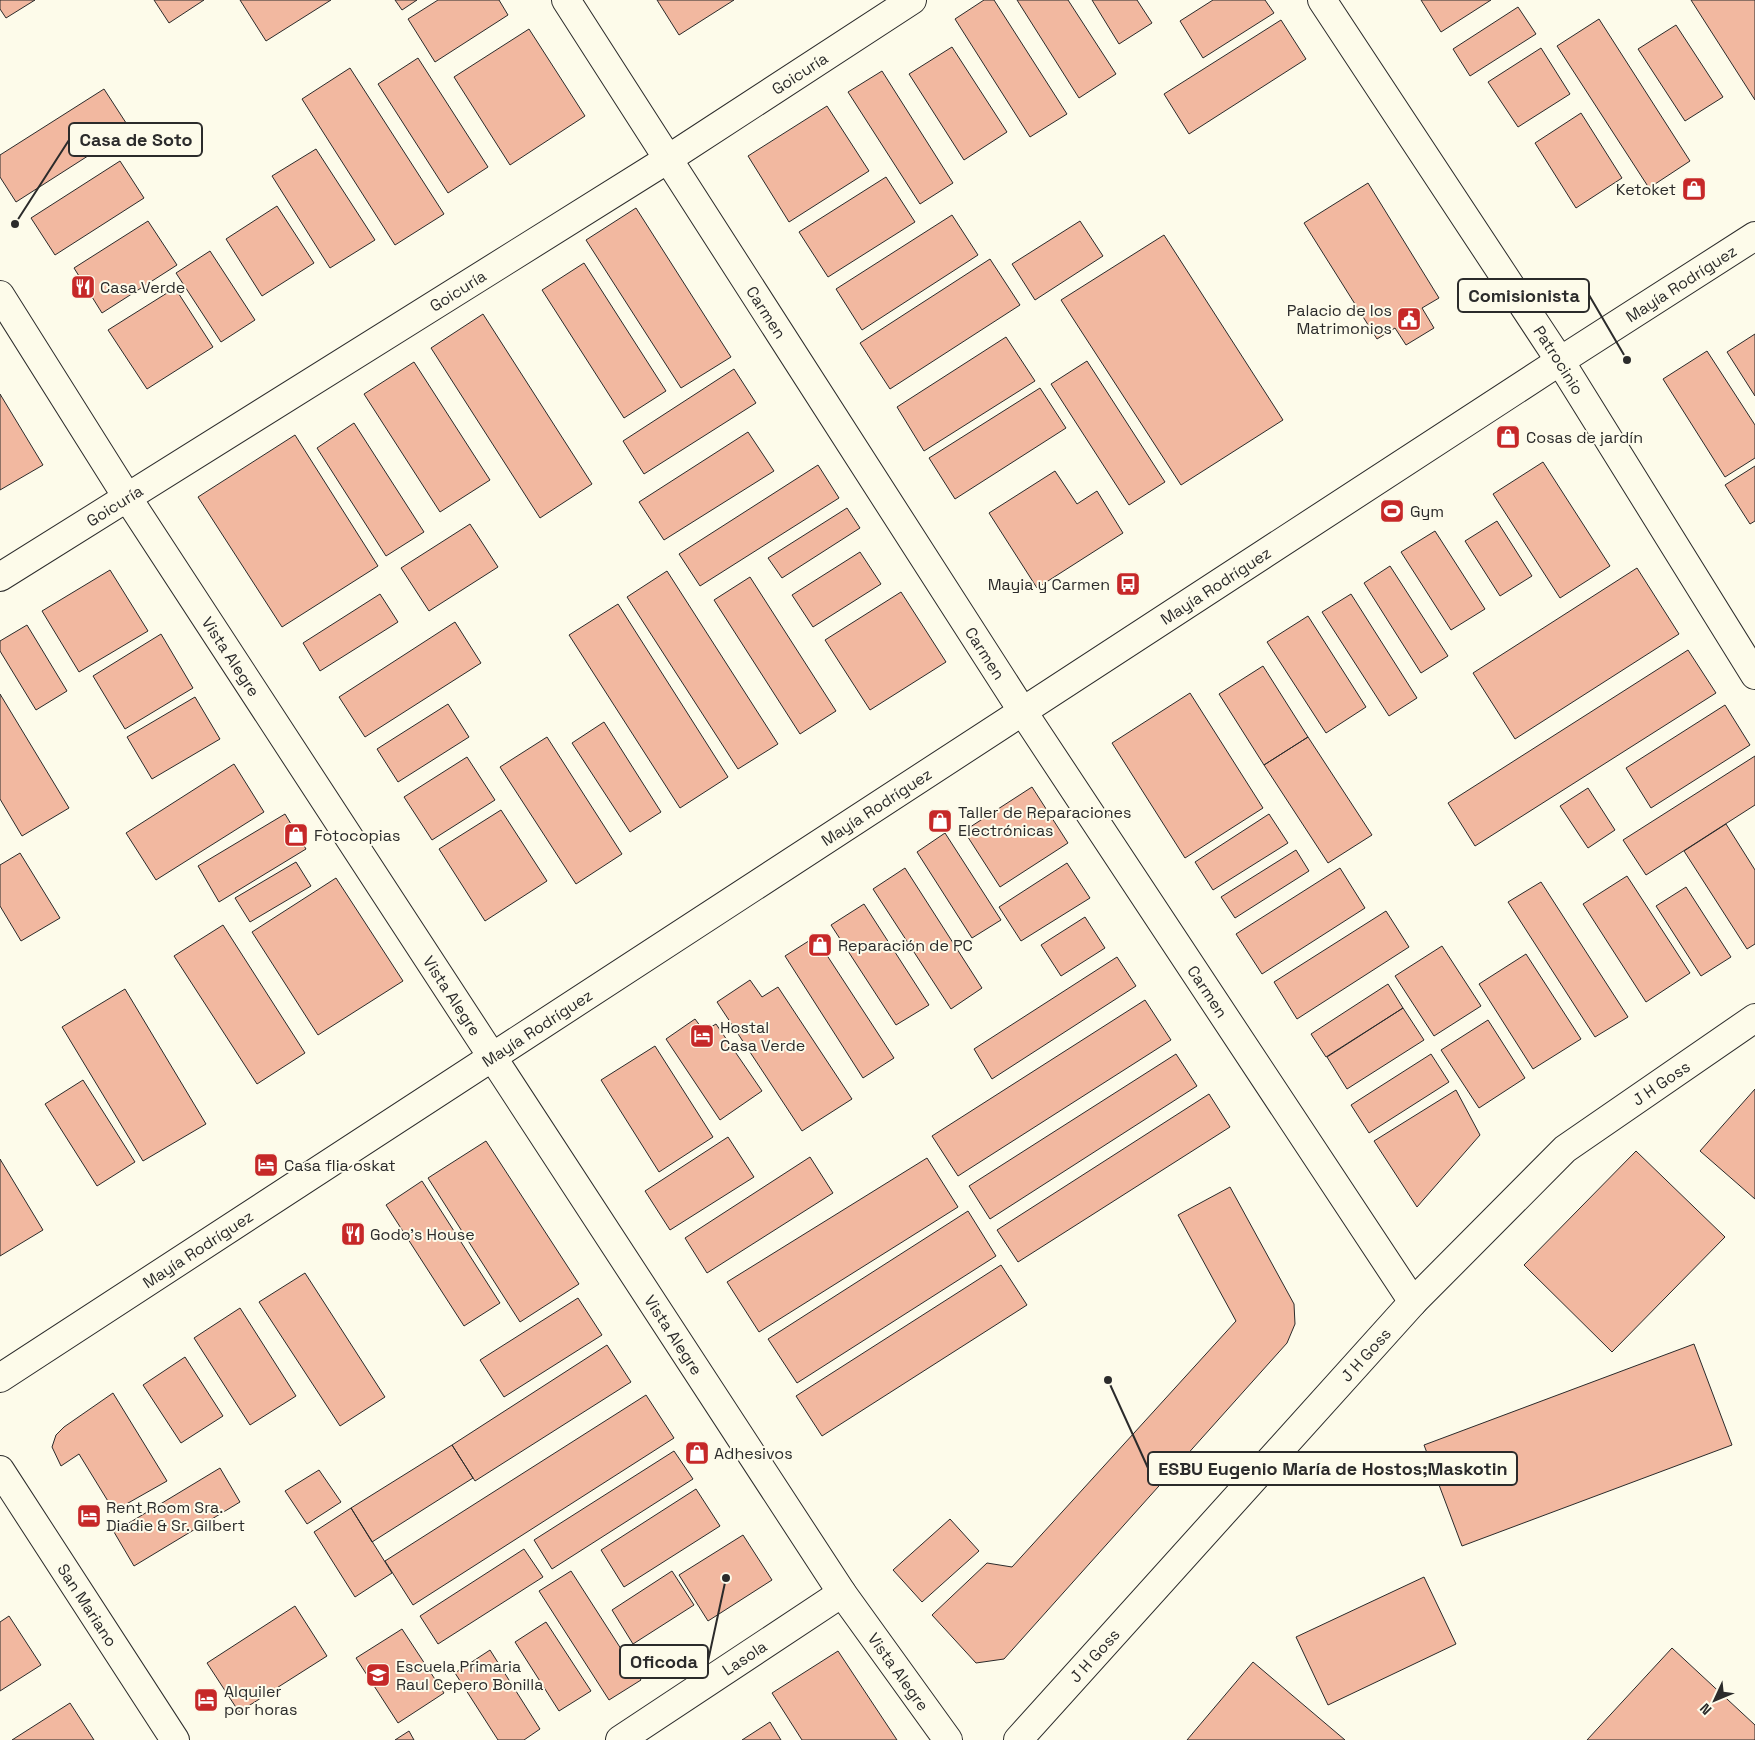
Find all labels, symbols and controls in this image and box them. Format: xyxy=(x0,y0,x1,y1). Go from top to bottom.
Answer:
street label: Goicuría xyxy=(767,47,832,99)
callout: Casa de Soto xyxy=(69,123,202,156)
text: Casa de Soto xyxy=(79,128,193,151)
shop icon: Ketoket xyxy=(1681,176,1707,202)
place label: Ketoket xyxy=(1616,179,1676,200)
street label: Mayía Rodríguez xyxy=(1622,240,1740,327)
street label: Goicuría xyxy=(426,265,490,316)
restaurant icon: Casa Verde xyxy=(70,274,96,300)
place label: Casa Verde xyxy=(100,277,185,298)
callout: Comisionista xyxy=(1458,279,1589,312)
street label: Carmen xyxy=(742,282,791,343)
text: Comisionista xyxy=(1468,284,1580,307)
place label: Palacio de los Matrimonios xyxy=(1287,300,1392,339)
public building icon: Palacio de los Matrimonios xyxy=(1396,306,1422,332)
street label: Patrocinio xyxy=(1529,321,1589,399)
shop icon: Cosas de jardín xyxy=(1495,424,1521,450)
place label: Cosas de jardín xyxy=(1526,427,1643,448)
street label: Goicuría xyxy=(82,480,147,531)
sports icon: Gym xyxy=(1379,498,1405,524)
place label: Gym xyxy=(1410,501,1444,522)
street label: Mayía Rodríguez xyxy=(1156,542,1275,629)
bus stop icon: Mayia y Carmen xyxy=(1115,571,1141,597)
place label: Mayia y Carmen xyxy=(988,574,1110,595)
street label: Vista Alegre xyxy=(197,612,265,701)
street label: Carmen xyxy=(961,623,1010,683)
street label: Mayía Rodríguez xyxy=(817,763,935,850)
place label: Taller de Reparaciones Electrónicas xyxy=(958,802,1131,841)
shop icon: Taller de Reparaciones Electrónicas xyxy=(927,808,953,834)
shop icon: Fotocopias xyxy=(283,822,309,848)
place label: Fotocopias xyxy=(314,825,400,846)
shop icon: Reparación de PC xyxy=(807,932,833,958)
place label: Reparación de PC xyxy=(838,935,973,956)
street label: Vista Alegre xyxy=(419,952,486,1040)
street label: Carmen xyxy=(1183,961,1233,1022)
street label: Mayía Rodríguez xyxy=(478,984,596,1072)
place label: Hostal Casa Verde xyxy=(720,1017,805,1056)
hotel icon: Hostal Casa Verde xyxy=(689,1023,715,1049)
street label: J H Goss xyxy=(1628,1056,1694,1110)
hotel icon: Casa flia oskat xyxy=(253,1152,279,1178)
place label: Casa flia oskat xyxy=(284,1155,396,1176)
street label: Mayía Rodríguez xyxy=(138,1205,257,1293)
restaurant icon: Godo’s House xyxy=(340,1221,366,1247)
place label: Godo’s House xyxy=(370,1224,475,1245)
street label: Vista Alegre xyxy=(640,1291,707,1379)
street label: J H Goss xyxy=(1336,1323,1395,1386)
shop icon: Adhesivos xyxy=(684,1440,710,1466)
place label: Adhesivos xyxy=(714,1443,793,1464)
callout: ESBU Eugenio María de Hostos;Maskotin xyxy=(1148,1452,1517,1485)
text: ESBU Eugenio María de Hostos;Maskotin xyxy=(1158,1457,1508,1480)
place label: Rent Room Sra. Diadie & Sr. Gilbert xyxy=(106,1497,245,1536)
hotel icon: Rent Room Sra. Diadie & Sr. Gilbert xyxy=(76,1503,102,1529)
street label: San Mariano xyxy=(53,1560,122,1651)
street label: J H Goss xyxy=(1065,1624,1124,1687)
street label: Vista Alegre xyxy=(863,1628,934,1715)
street label: Lasola xyxy=(718,1635,771,1680)
callout: Oficoda xyxy=(620,1645,708,1678)
text: Oficoda xyxy=(630,1650,698,1673)
place label: Escuela Primaria Raul Cepero Bonilla xyxy=(396,1656,543,1695)
school or university icon: Escuela Primaria Raul Cepero Bonilla xyxy=(365,1662,391,1688)
north arrow xyxy=(1690,1675,1740,1725)
place label: Alquiler por horas xyxy=(224,1681,297,1720)
hotel icon: Alquiler por horas xyxy=(193,1687,219,1713)
text: N xyxy=(1696,1699,1715,1719)

